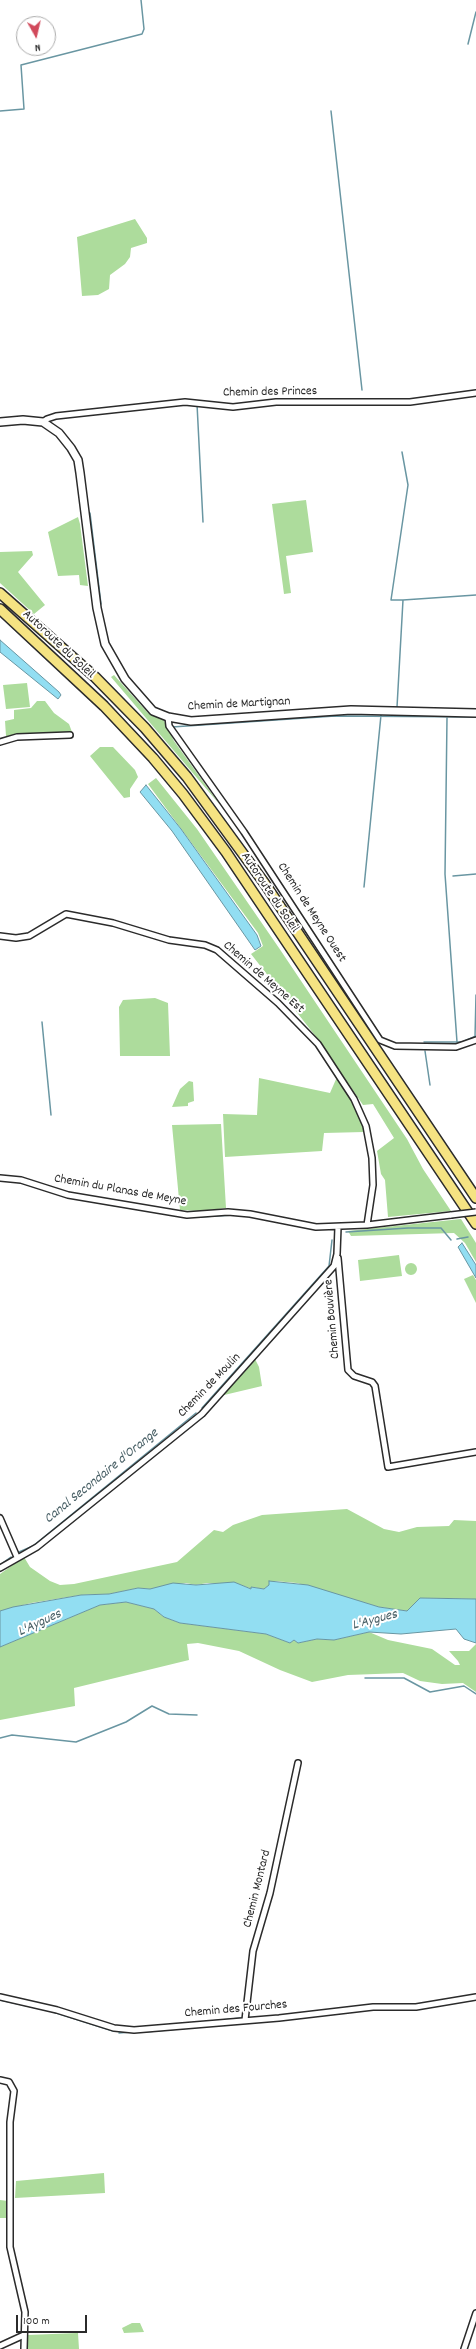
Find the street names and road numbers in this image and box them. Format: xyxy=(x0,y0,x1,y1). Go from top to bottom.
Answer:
street label: Chemin des Princes xyxy=(223,384,317,402)
street label: Autoroute du Soleil xyxy=(19,607,97,683)
street label: Chemin de Martignan xyxy=(187,695,291,715)
street label: Autoroute du Soleil xyxy=(236,850,302,936)
street label: Chemin de Meyne Ouest xyxy=(273,860,349,966)
street label: Chemin de Meyne Est xyxy=(219,938,307,1018)
street label: Chemin du Planas de Meyne xyxy=(53,1172,187,1210)
street label: Chemin Bouvière xyxy=(322,1279,344,1359)
street label: Chemin de Moulin xyxy=(175,1350,245,1422)
street label: Chemin Montard xyxy=(241,1848,275,1930)
street label: Chemin des Fourches xyxy=(184,1998,288,2022)

